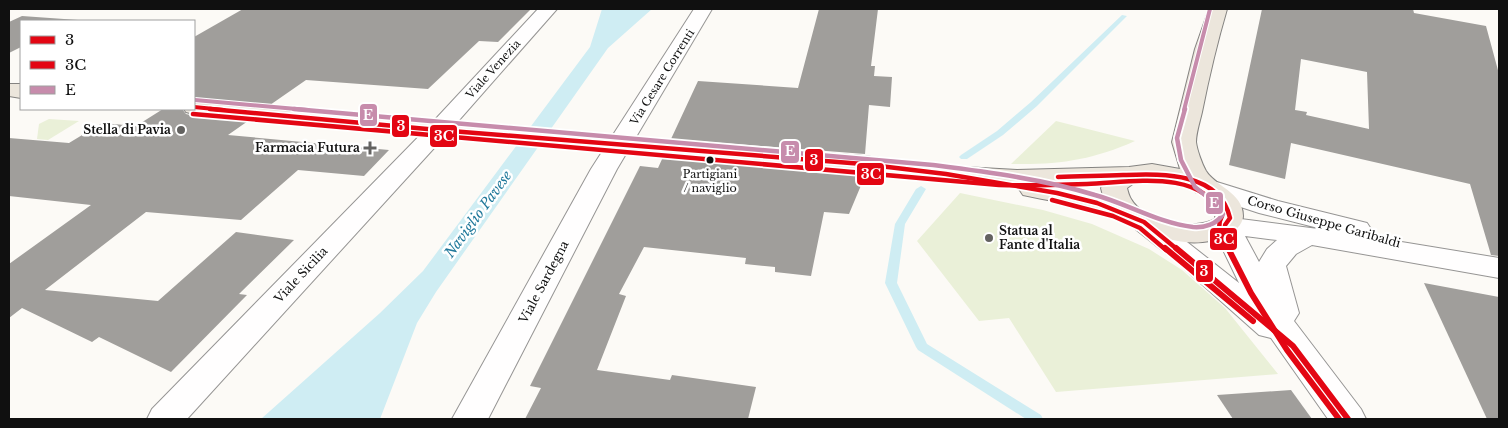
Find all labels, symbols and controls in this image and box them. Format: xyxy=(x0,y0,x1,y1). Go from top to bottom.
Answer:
legend xyxy=(20,20,195,110)
street label: Via Cesare Correnti xyxy=(626,26,697,128)
text: 3 xyxy=(65,30,74,49)
street label: Viale Venezia xyxy=(462,36,524,102)
text: 3C xyxy=(65,55,86,74)
text: E xyxy=(65,80,76,99)
line badge: E xyxy=(359,103,378,127)
text: E xyxy=(363,106,374,124)
line badge: 3 xyxy=(391,114,410,138)
text: 3 xyxy=(397,117,406,135)
place label: Stella di Pavia xyxy=(83,122,171,137)
marker: Stella di Pavia xyxy=(175,124,187,136)
line badge: 3C xyxy=(429,124,458,148)
text: 3C xyxy=(434,127,454,145)
place label: Farmacia Futura xyxy=(255,140,360,155)
line badge: E xyxy=(780,140,800,164)
marker: Farmacia Futura xyxy=(364,142,376,154)
text: E xyxy=(785,142,796,160)
line badge: 3 xyxy=(804,148,824,172)
text: 3 xyxy=(810,151,819,169)
marker: Partigiani / naviglio xyxy=(705,155,715,165)
line badge: 3C xyxy=(856,162,885,186)
text: 3C xyxy=(861,165,881,183)
water label: Naviglio Pavese xyxy=(440,166,516,262)
place label: Partigiani / naviglio xyxy=(683,167,737,195)
line badge: E xyxy=(1205,191,1224,215)
street label: Corso Giuseppe Garibaldi xyxy=(1246,192,1403,251)
text: E xyxy=(1209,194,1220,212)
place label: Statua al Fante d'Italia xyxy=(999,223,1080,252)
line badge: 3C xyxy=(1209,227,1238,251)
text: 3C xyxy=(1214,230,1234,248)
marker: Statua al Fante d'Italia xyxy=(983,232,995,244)
street label: Viale Sardegna xyxy=(515,238,572,326)
street label: Viale Sicilia xyxy=(270,243,331,307)
line badge: 3 xyxy=(1195,259,1214,283)
text: 3 xyxy=(1200,262,1209,280)

